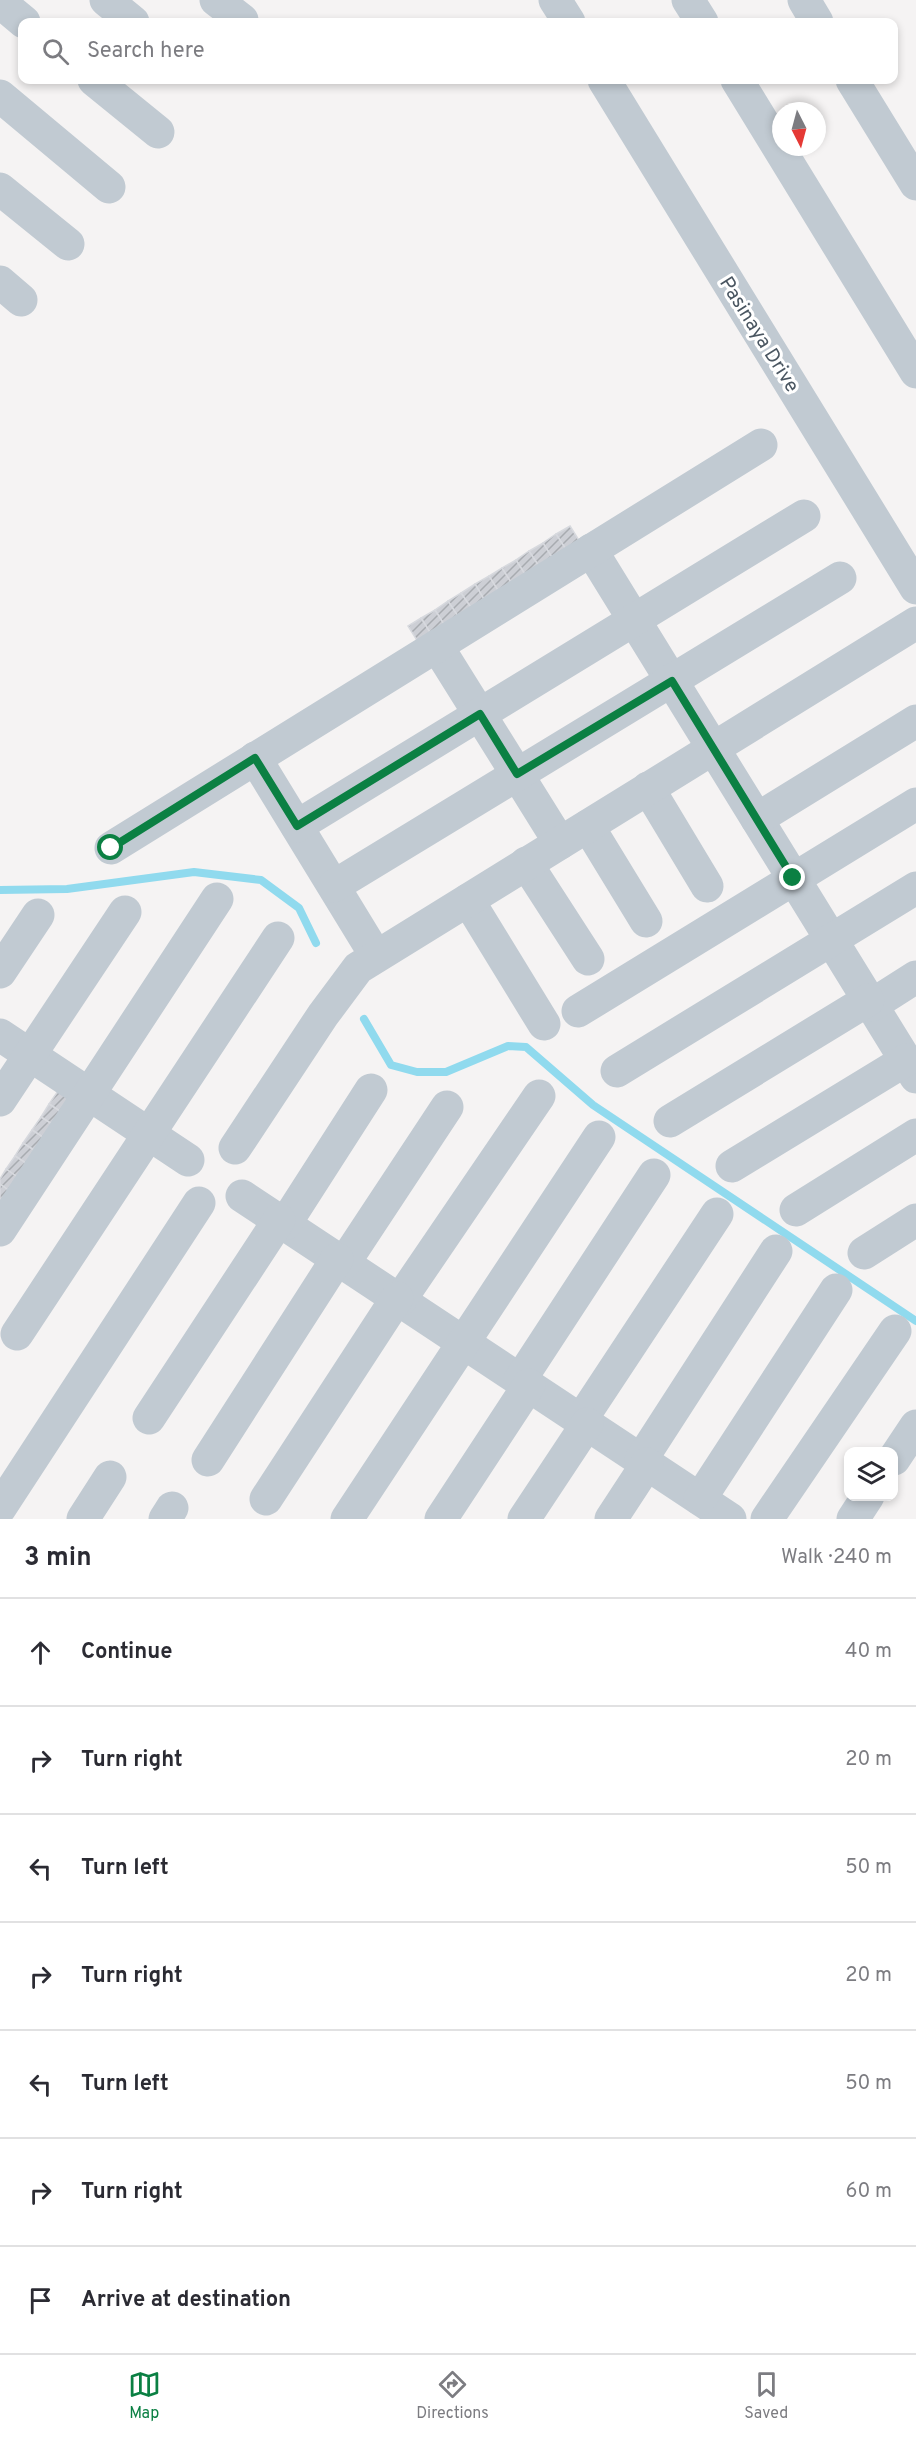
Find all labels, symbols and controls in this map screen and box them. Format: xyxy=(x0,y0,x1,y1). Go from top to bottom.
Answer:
search box xyxy=(18,18,898,84)
icon: search xyxy=(39,35,72,68)
text: Search here xyxy=(87,38,205,65)
north arrow xyxy=(772,102,826,156)
street label: Pasinaya Drive xyxy=(712,272,804,398)
route start xyxy=(97,834,123,860)
route end xyxy=(779,864,805,890)
map controls xyxy=(844,1447,898,1501)
button: layers xyxy=(844,1447,898,1501)
text: 3 min xyxy=(24,1542,92,1575)
text: Walk · 240 m xyxy=(781,1545,892,1571)
icon: ahead xyxy=(24,1636,57,1669)
text: Continue xyxy=(81,1639,172,1666)
text: 40 m xyxy=(845,1639,892,1665)
icon: right xyxy=(24,1744,57,1777)
text: Turn right xyxy=(81,1747,183,1774)
text: 20 m xyxy=(845,1747,892,1773)
icon: left xyxy=(24,1852,57,1885)
text: Turn left xyxy=(81,1855,169,1882)
text: 50 m xyxy=(845,1855,892,1881)
icon: right xyxy=(24,1960,57,1993)
text: Turn right xyxy=(81,1963,183,1990)
text: 20 m xyxy=(845,1963,892,1989)
icon: left xyxy=(24,2068,57,2101)
text: Turn left xyxy=(81,2071,169,2098)
text: 50 m xyxy=(845,2071,892,2097)
icon: right xyxy=(24,2176,57,2209)
text: Turn right xyxy=(81,2179,183,2206)
text: 60 m xyxy=(846,2179,892,2205)
icon: arrive xyxy=(24,2284,57,2317)
text: Arrive at destination xyxy=(81,2287,291,2314)
tab: Map xyxy=(128,2368,161,2424)
tab: Directions xyxy=(416,2368,489,2424)
tab: Saved xyxy=(744,2368,788,2424)

